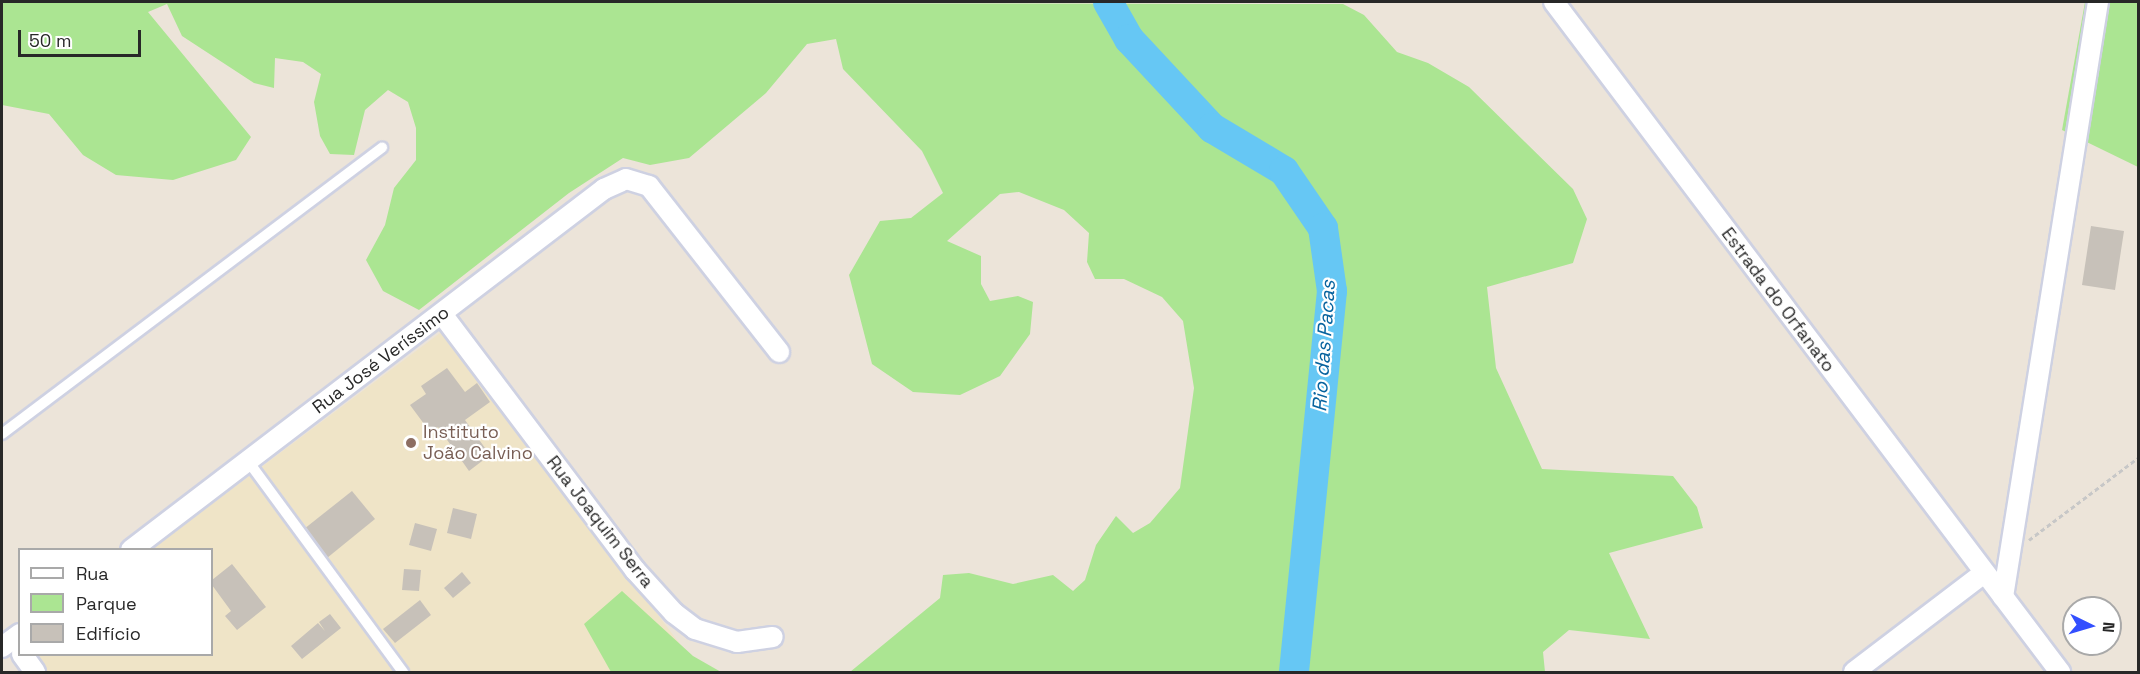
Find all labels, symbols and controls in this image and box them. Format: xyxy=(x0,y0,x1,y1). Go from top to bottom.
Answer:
scale bar xyxy=(21,18,144,56)
text: 50 m xyxy=(29,29,71,52)
street label: Estrada do Orfanato xyxy=(1717,224,1839,376)
water label: Rio das Pacas xyxy=(1307,279,1341,413)
street label: Rua José Veríssimo xyxy=(308,301,454,419)
place label: Instituto João Calvino xyxy=(423,422,533,464)
marker: Instituto João Calvino xyxy=(404,436,418,450)
street label: Rua Joaquim Serra xyxy=(542,452,658,592)
legend xyxy=(18,548,213,656)
text: Rua xyxy=(76,562,109,585)
text: Parque xyxy=(76,592,137,615)
north arrow xyxy=(2062,596,2122,656)
text: N xyxy=(2098,621,2119,634)
text: Edifício xyxy=(76,622,141,645)

